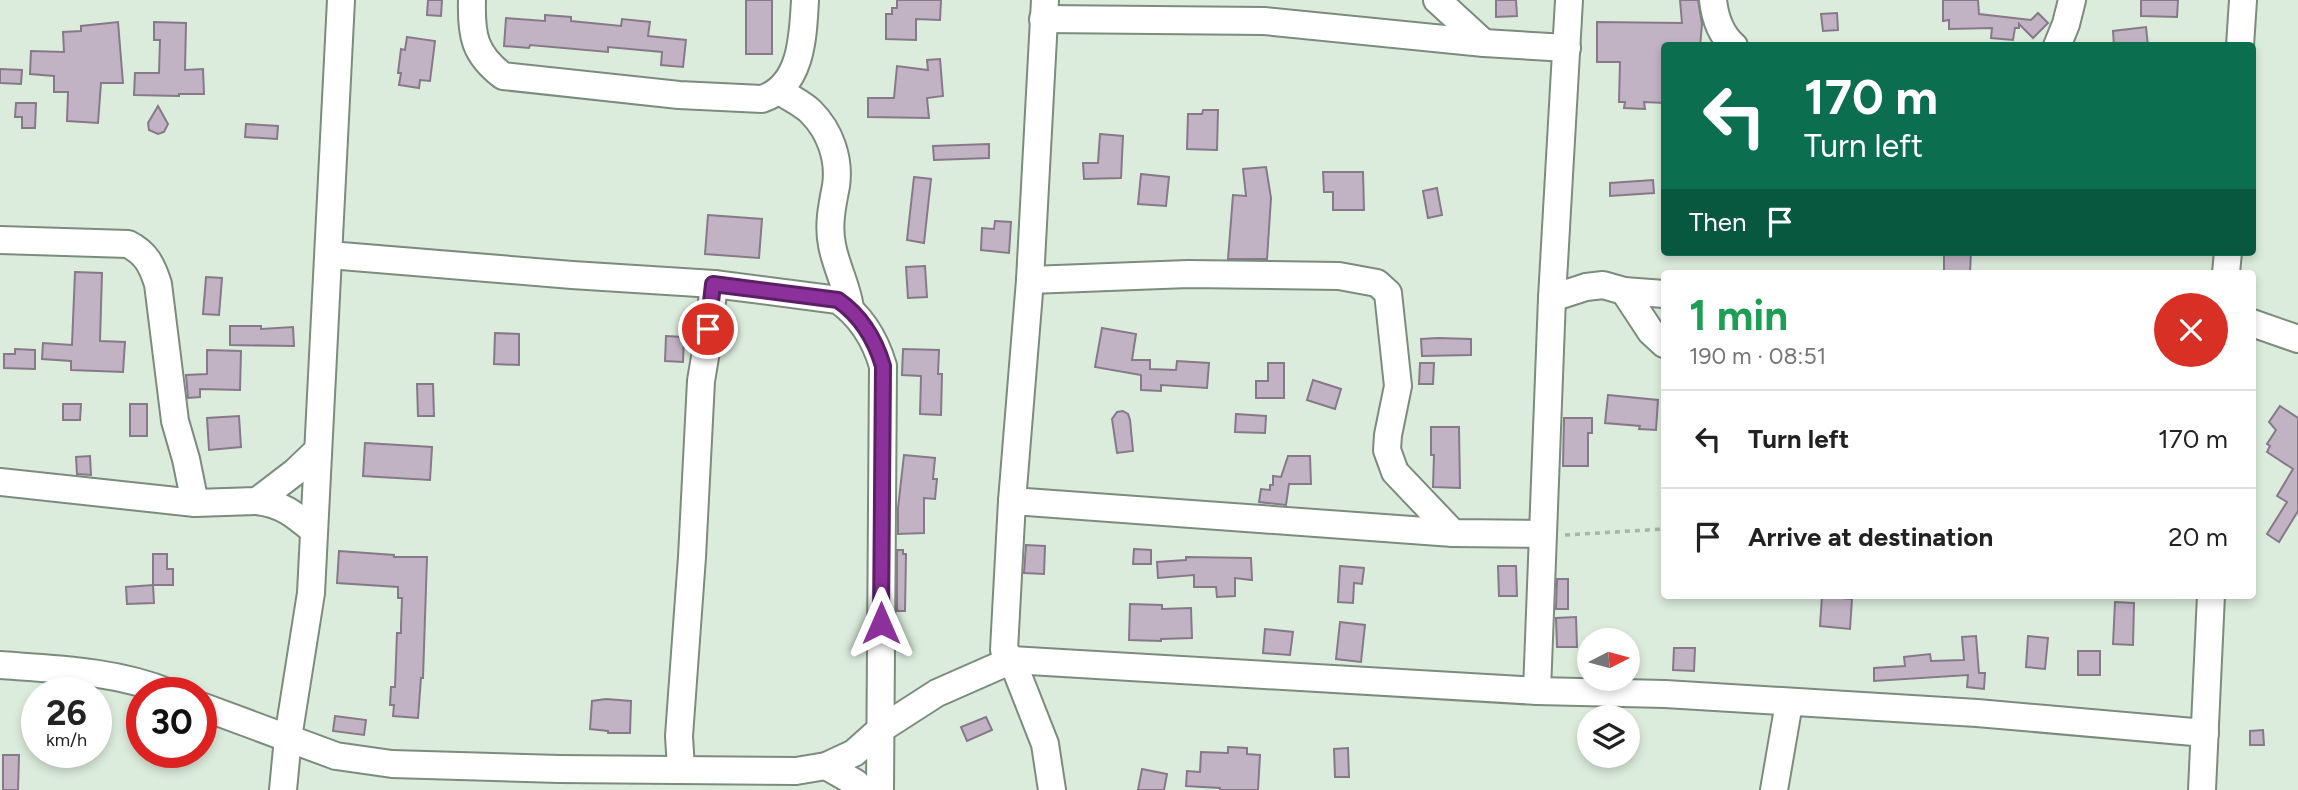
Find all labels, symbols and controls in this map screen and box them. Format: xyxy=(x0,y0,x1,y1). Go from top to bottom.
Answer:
text: 170 m xyxy=(1804,67,1938,126)
icon: left xyxy=(1689,70,1780,161)
text: Turn left xyxy=(1804,127,1923,165)
icon: arrive xyxy=(1761,203,1799,241)
text: Then xyxy=(1689,206,1747,238)
text: 1 min xyxy=(1689,290,1788,341)
button: close xyxy=(2154,293,2228,367)
pin xyxy=(678,299,738,359)
icon: arrive xyxy=(689,310,727,348)
text: 190 m · 08:51 xyxy=(1689,342,1826,370)
icon: left xyxy=(1689,420,1727,458)
text: Turn left xyxy=(1748,423,1849,455)
text: 170 m xyxy=(2158,423,2228,455)
icon: arrive xyxy=(1689,518,1727,556)
text: Arrive at destination xyxy=(1748,521,1993,553)
text: 20 m xyxy=(2168,521,2228,553)
position arrow xyxy=(844,586,918,660)
north arrow xyxy=(1577,628,1640,691)
map controls xyxy=(1577,628,1640,768)
speed limit sign: 30 xyxy=(126,677,217,768)
text: 26 xyxy=(46,692,87,734)
button: layers xyxy=(1577,705,1640,768)
text: km/h xyxy=(46,729,87,751)

